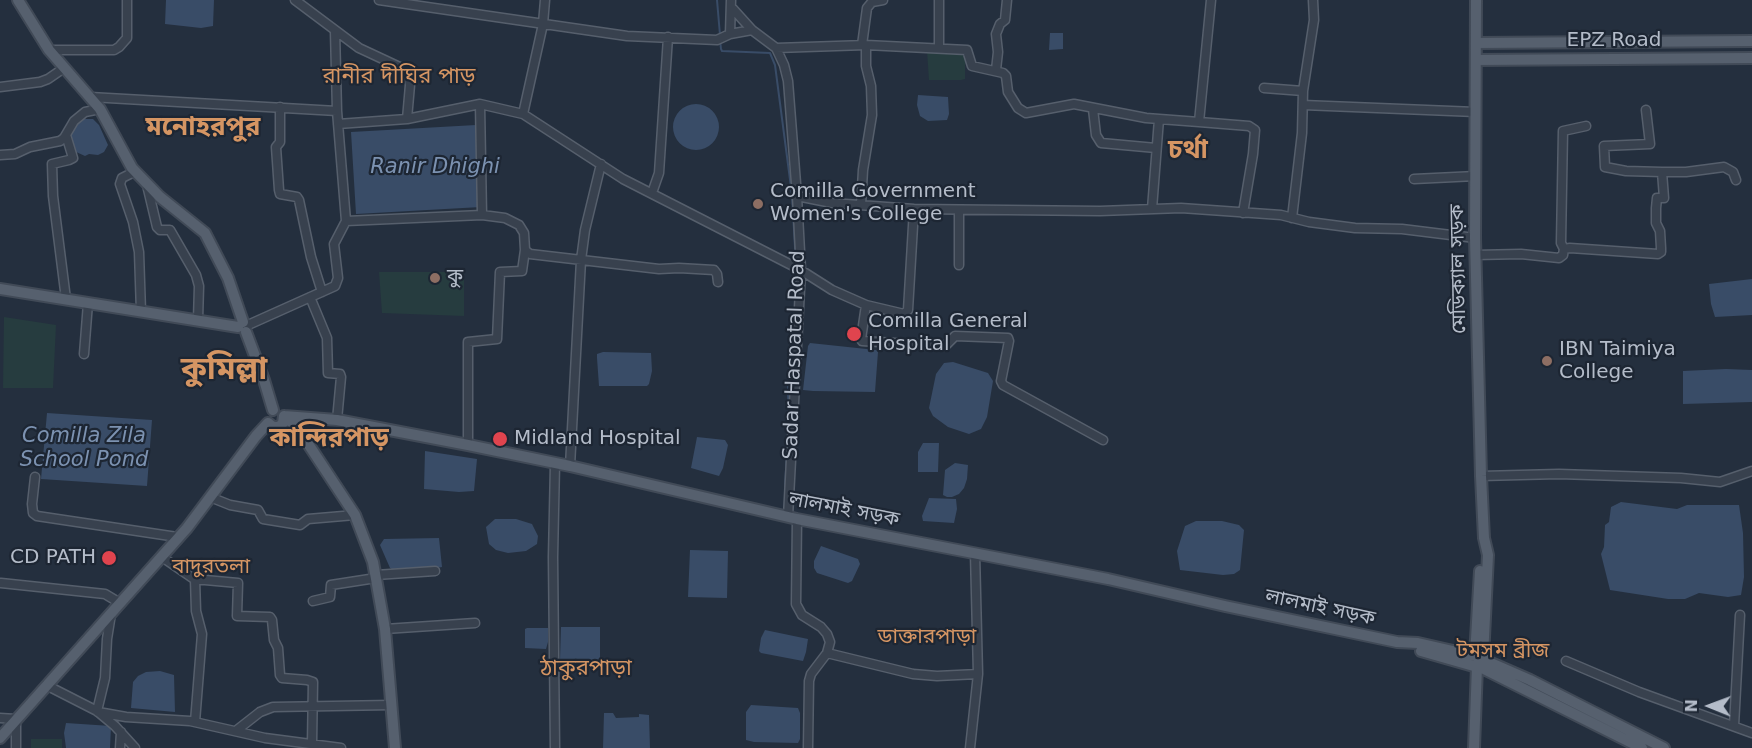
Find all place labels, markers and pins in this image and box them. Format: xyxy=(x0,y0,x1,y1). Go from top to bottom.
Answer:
place label: Comilla Government Women's College xyxy=(770,180,976,227)
marker: Comilla Government Women's College xyxy=(751,197,765,211)
place label: কু xyxy=(447,266,463,290)
marker: কু xyxy=(428,271,442,285)
place label: Comilla General Hospital xyxy=(868,310,1028,357)
marker: Comilla General Hospital xyxy=(845,325,863,343)
place label: IBN Taimiya College xyxy=(1559,338,1676,385)
marker: IBN Taimiya College xyxy=(1540,354,1554,368)
place label: Midland Hospital xyxy=(514,427,681,451)
marker: Midland Hospital xyxy=(491,430,509,448)
place label: CD PATH xyxy=(10,546,96,570)
marker: CD PATH xyxy=(100,549,118,567)

